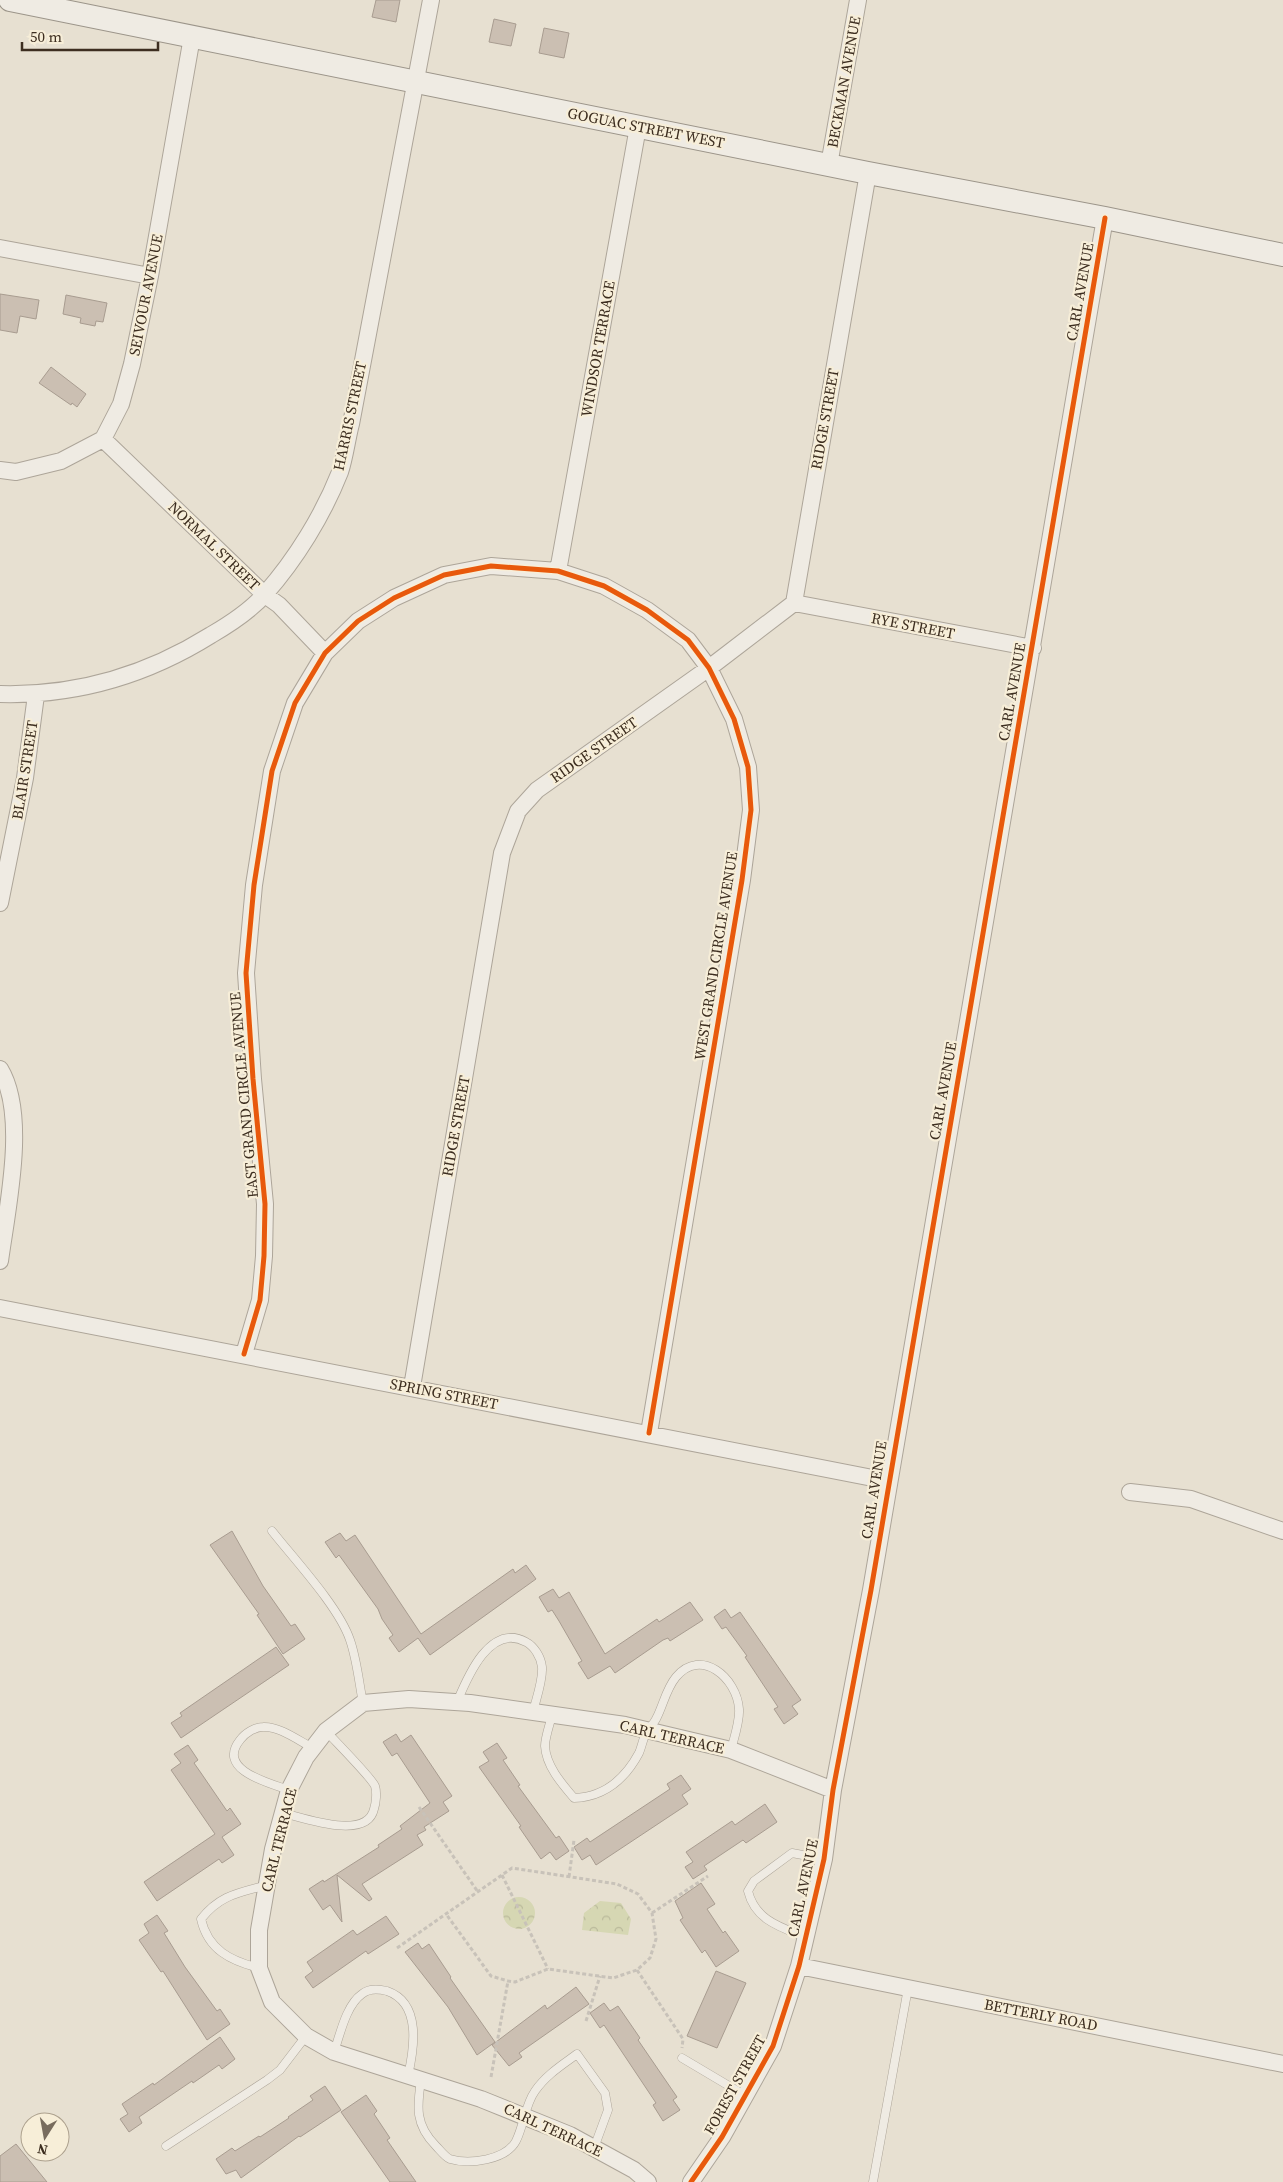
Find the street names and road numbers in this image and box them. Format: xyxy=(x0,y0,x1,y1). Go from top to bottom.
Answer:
street label: BECKMAN AVENUE xyxy=(822,14,865,149)
street label: GOGUAC STREET WEST xyxy=(566,102,726,153)
street label: SEIVOUR AVENUE xyxy=(123,232,168,358)
street label: CARL AVENUE xyxy=(1061,241,1098,343)
street label: WINDSOR TERRACE xyxy=(575,279,620,419)
street label: HARRIS STREET xyxy=(328,359,371,473)
street label: RIDGE STREET xyxy=(805,367,844,471)
street label: NORMAL STREET xyxy=(164,496,265,595)
street label: RYE STREET xyxy=(870,607,957,644)
street label: CARL AVENUE xyxy=(993,641,1030,743)
street label: RIDGE STREET xyxy=(546,712,642,788)
street label: BLAIR STREET xyxy=(6,719,43,821)
street label: WEST GRAND CIRCLE AVENUE xyxy=(689,850,742,1062)
street label: EAST GRAND CIRCLE AVENUE xyxy=(224,991,263,1199)
street label: CARL AVENUE xyxy=(924,1040,961,1142)
street label: RIDGE STREET xyxy=(436,1074,475,1178)
street label: SPRING STREET xyxy=(388,1373,500,1414)
street label: CARL AVENUE xyxy=(855,1439,892,1541)
street label: CARL TERRACE xyxy=(618,1714,727,1759)
street label: CARL TERRACE xyxy=(255,1785,302,1894)
street label: CARL AVENUE xyxy=(782,1837,823,1939)
street label: BETTERLY ROAD xyxy=(983,1993,1100,2036)
street label: FOREST STREET xyxy=(698,2031,771,2138)
street label: CARL TERRACE xyxy=(500,2097,606,2162)

